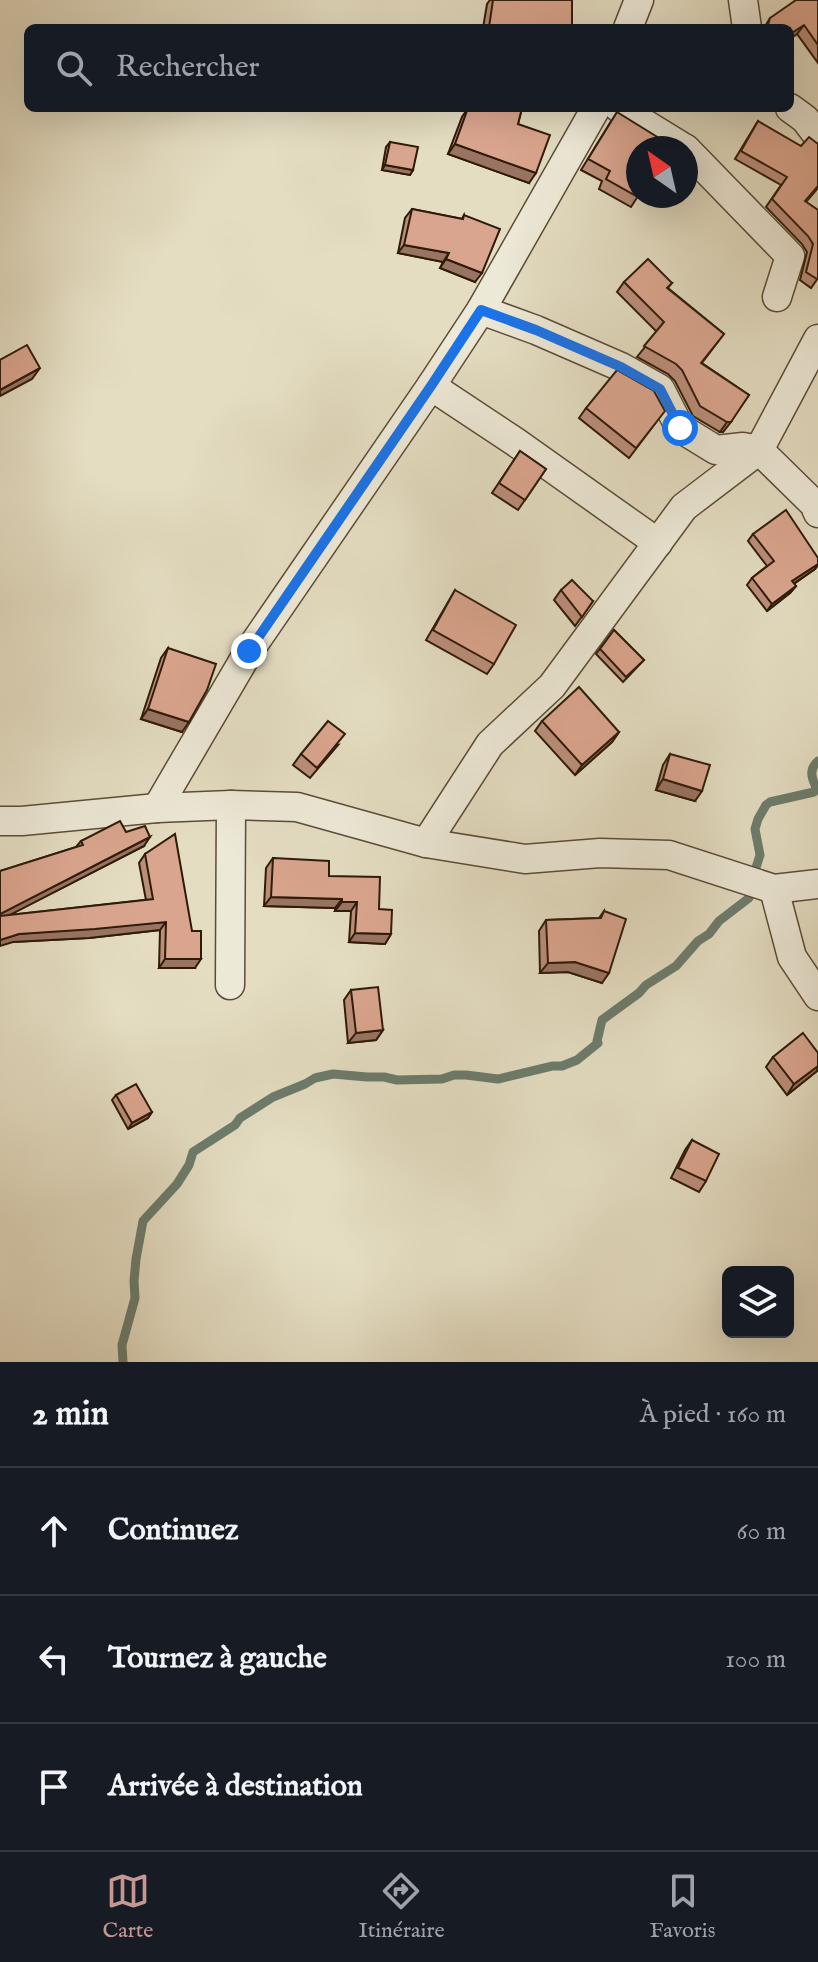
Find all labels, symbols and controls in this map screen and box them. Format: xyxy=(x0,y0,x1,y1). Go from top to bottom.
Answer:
search box xyxy=(24,24,794,112)
icon: search xyxy=(52,46,96,90)
text: Rechercher xyxy=(116,49,260,87)
north arrow xyxy=(626,136,698,208)
route start xyxy=(662,410,698,446)
route end xyxy=(231,633,267,669)
map controls xyxy=(722,1266,794,1338)
button: layers xyxy=(722,1266,794,1338)
text: 2 min xyxy=(32,1393,109,1436)
text: À pied · 160 m xyxy=(640,1398,786,1431)
icon: ahead xyxy=(32,1509,76,1553)
text: Continuez xyxy=(108,1512,239,1550)
text: 60 m xyxy=(737,1515,786,1548)
icon: left xyxy=(32,1637,76,1681)
text: Tournez à gauche xyxy=(108,1640,327,1678)
text: 100 m xyxy=(725,1643,786,1676)
icon: arrive xyxy=(32,1765,76,1809)
text: Arrivée à destination xyxy=(108,1768,363,1806)
tab: Carte xyxy=(102,1869,153,1945)
tab: Itinéraire xyxy=(358,1869,445,1945)
tab: Favoris xyxy=(650,1869,716,1945)

